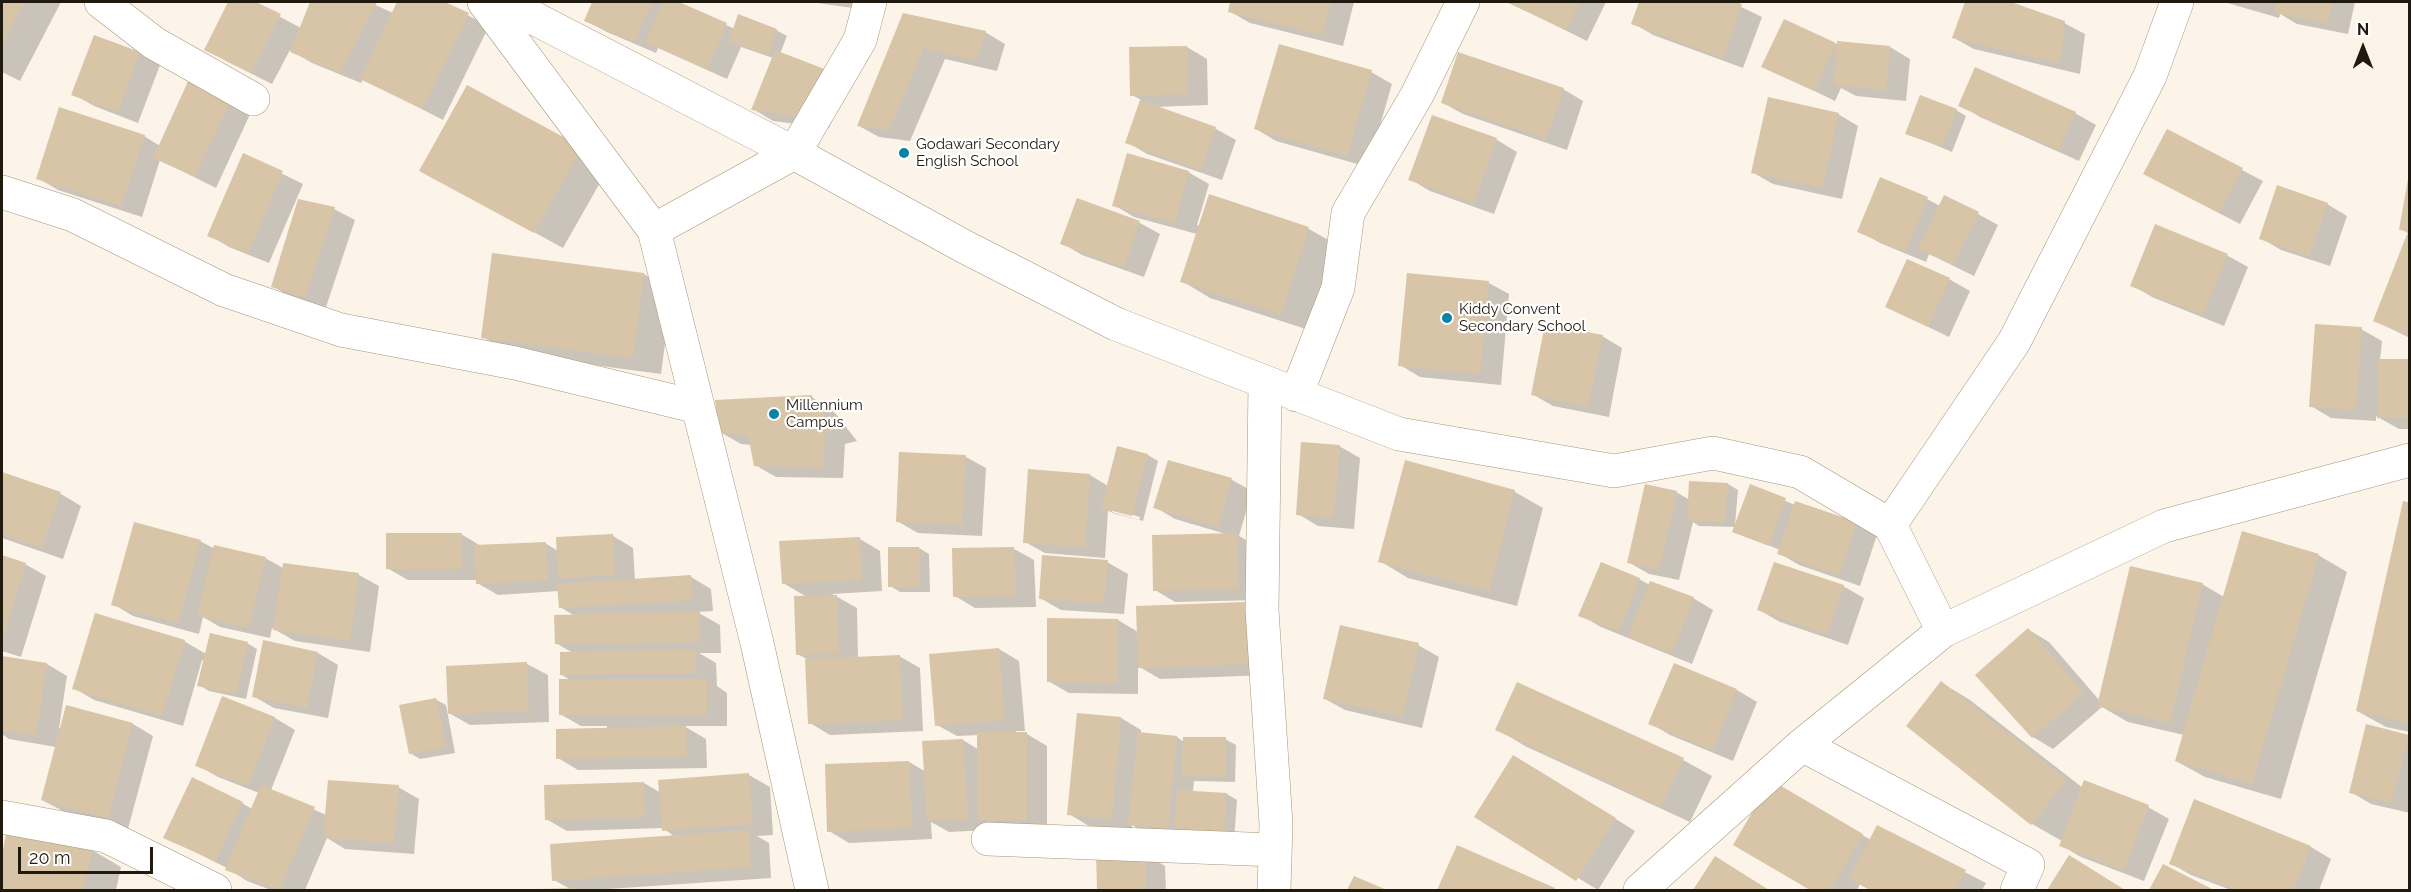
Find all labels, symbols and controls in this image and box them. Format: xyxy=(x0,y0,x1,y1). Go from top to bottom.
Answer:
north arrow xyxy=(2333,18,2393,78)
text: N xyxy=(2357,20,2369,39)
place label: Godawari Secondary English School xyxy=(916,135,1060,170)
marker: Godawari Secondary English School xyxy=(897,146,911,160)
place label: Kiddy Convent Secondary School xyxy=(1459,300,1585,335)
marker: Kiddy Convent Secondary School xyxy=(1440,311,1454,325)
place label: Millennium Campus xyxy=(786,396,863,431)
marker: Millennium Campus xyxy=(767,407,781,421)
scale bar xyxy=(21,835,156,873)
text: 20 m xyxy=(29,847,71,868)

